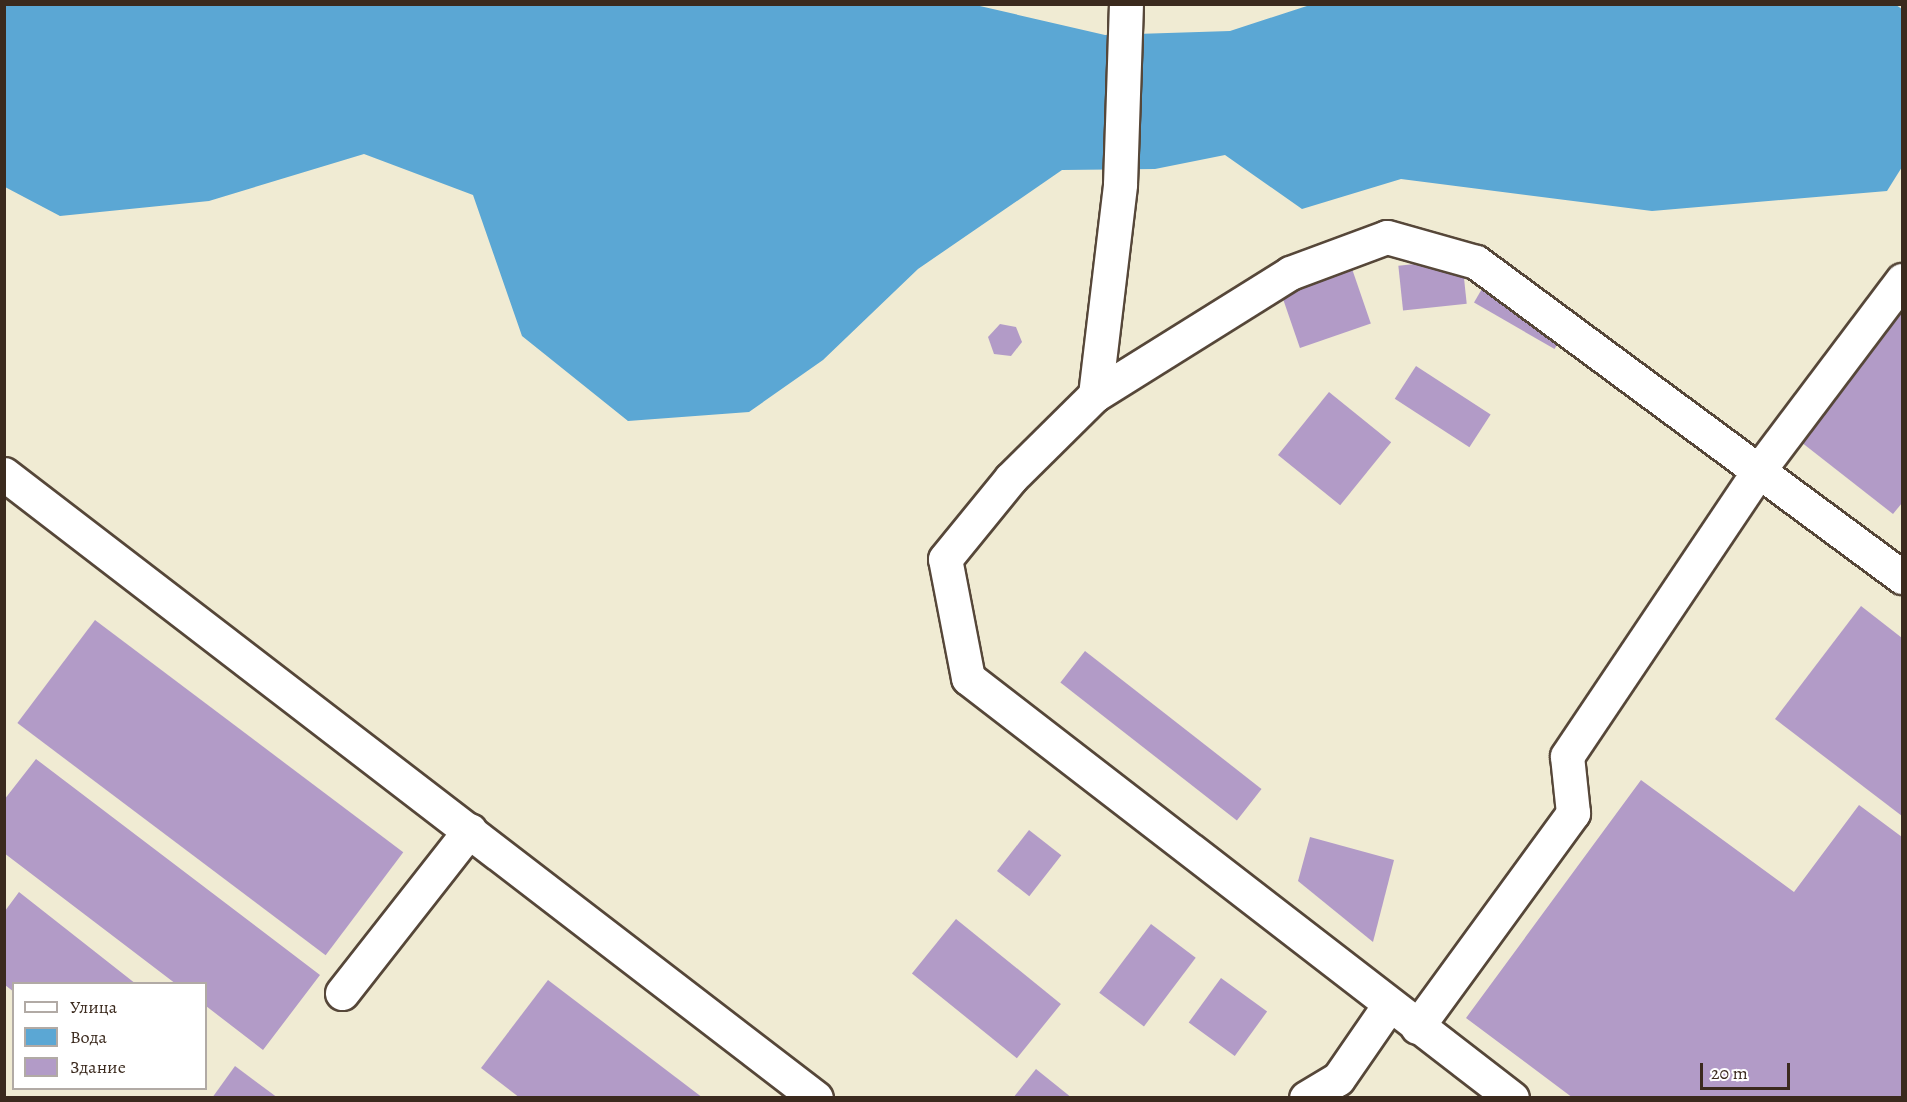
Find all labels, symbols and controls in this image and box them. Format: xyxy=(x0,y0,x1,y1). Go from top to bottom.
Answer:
legend xyxy=(12,982,207,1090)
text: Улица xyxy=(70,995,117,1019)
text: Вода xyxy=(70,1025,107,1049)
scale bar xyxy=(1703,1051,1793,1089)
text: Здание xyxy=(70,1055,126,1079)
text: 20 m xyxy=(1711,1061,1748,1085)

